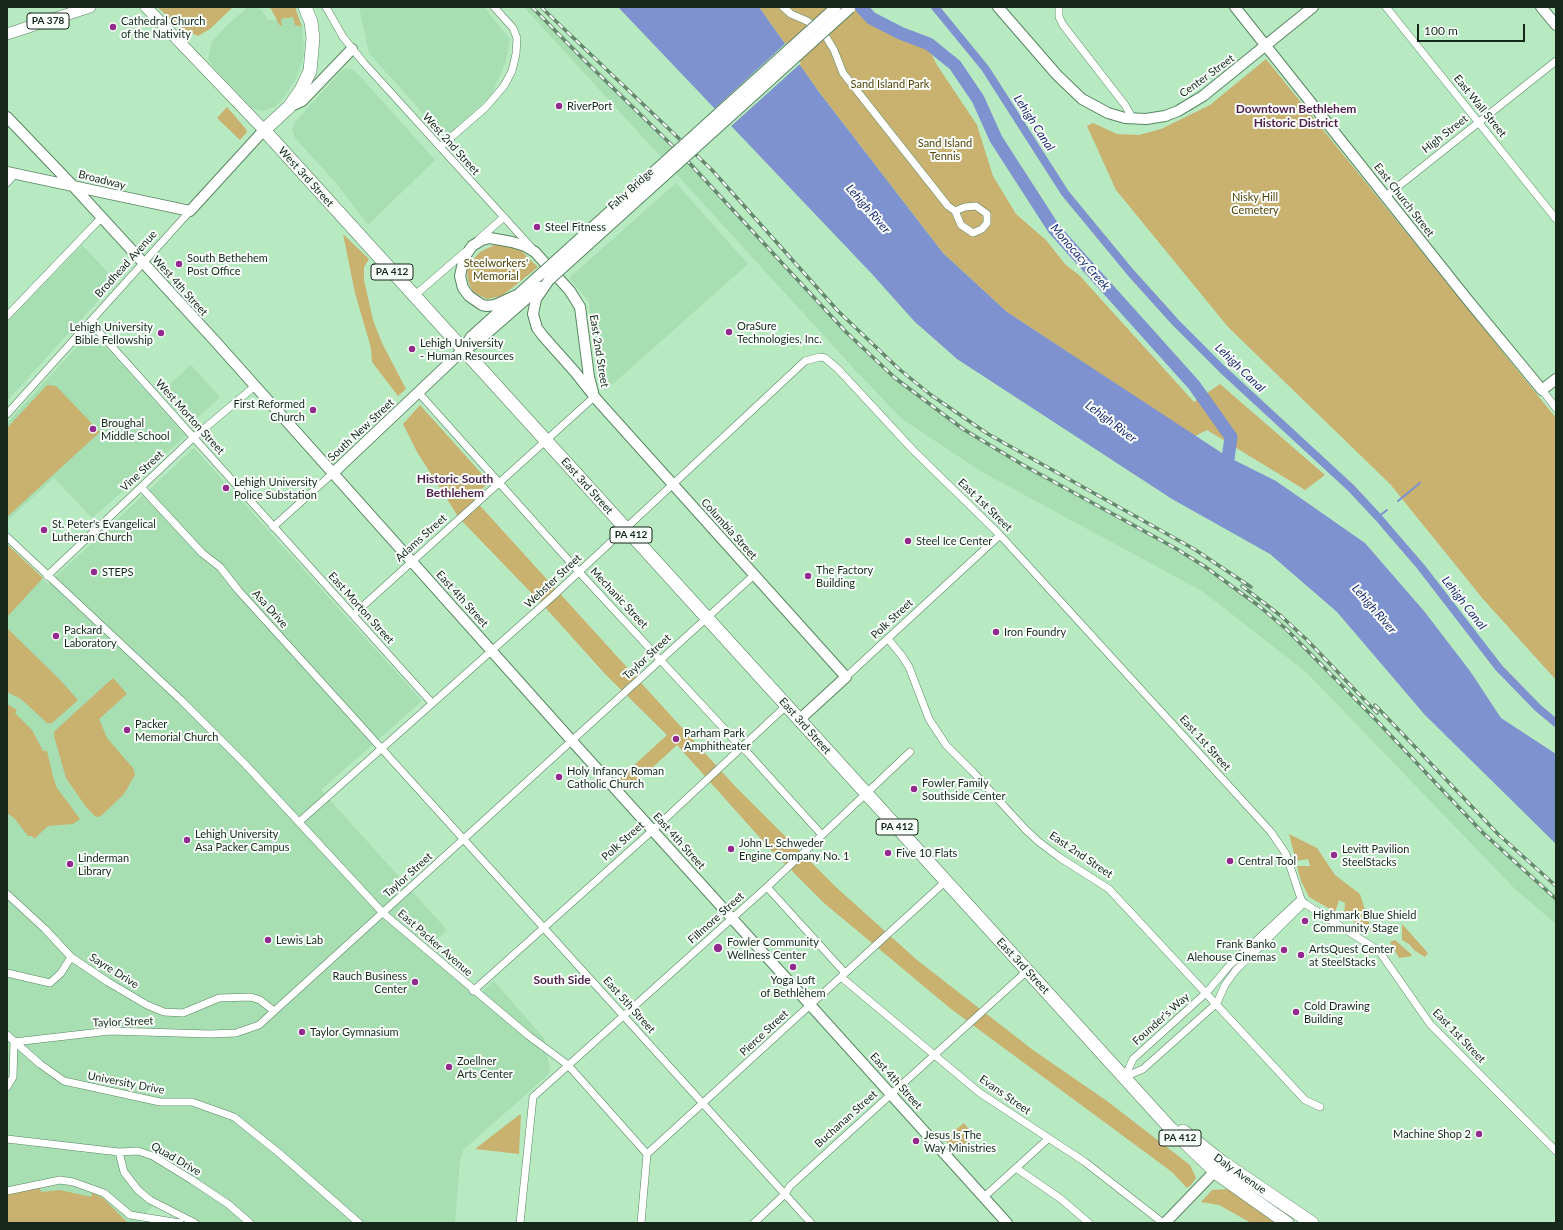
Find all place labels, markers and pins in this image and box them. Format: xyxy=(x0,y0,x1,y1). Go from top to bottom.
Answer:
place label: Cathedral Church of the Nativity xyxy=(121,14,205,40)
marker: Cathedral Church of the Nativity xyxy=(108,22,118,32)
place label: RiverPort xyxy=(567,99,612,113)
marker: RiverPort xyxy=(554,101,564,111)
place label: Steel Fitness xyxy=(545,220,606,234)
marker: Steel Fitness xyxy=(532,222,542,232)
place label: South Bethehem Post Office xyxy=(187,251,268,277)
marker: South Bethehem Post Office xyxy=(174,259,184,269)
place label: OraSure Technologies, Inc. xyxy=(737,319,822,345)
place label: Lehigh University Bible Fellowship xyxy=(69,320,153,346)
marker: OraSure Technologies, Inc. xyxy=(724,327,734,337)
marker: Lehigh University Bible Fellowship xyxy=(156,328,166,338)
place label: Lehigh University - Human Resources xyxy=(420,336,514,362)
marker: Lehigh University - Human Resources xyxy=(407,344,417,354)
place label: First Reformed Church xyxy=(233,397,305,423)
marker: First Reformed Church xyxy=(308,405,318,415)
place label: Broughal Middle School xyxy=(101,416,170,442)
marker: Broughal Middle School xyxy=(88,424,98,434)
place label: Lehigh University Police Substation xyxy=(234,475,318,501)
marker: Lehigh University Police Substation xyxy=(221,483,231,493)
place label: St. Peter's Evangelical Lutheran Church xyxy=(52,517,156,543)
marker: St. Peter's Evangelical Lutheran Church xyxy=(39,525,49,535)
place label: Steel Ice Center xyxy=(916,534,992,548)
marker: Steel Ice Center xyxy=(903,536,913,546)
place label: The Factory Building xyxy=(816,563,873,589)
place label: STEPS xyxy=(102,565,133,579)
marker: STEPS xyxy=(89,567,99,577)
marker: The Factory Building xyxy=(803,571,813,581)
place label: Packard Laboratory xyxy=(64,623,117,649)
place label: Iron Foundry xyxy=(1004,625,1066,639)
marker: Iron Foundry xyxy=(991,627,1001,637)
marker: Packard Laboratory xyxy=(51,631,61,641)
place label: Packer Memorial Church xyxy=(135,717,218,743)
marker: Packer Memorial Church xyxy=(122,725,132,735)
place label: Parham Park Amphitheater xyxy=(684,726,750,752)
marker: Parham Park Amphitheater xyxy=(671,734,681,744)
place label: Holy Infancy Roman Catholic Church xyxy=(567,764,664,790)
marker: Holy Infancy Roman Catholic Church xyxy=(554,772,564,782)
place label: Fowler Family Southside Center xyxy=(922,776,1005,802)
marker: Fowler Family Southside Center xyxy=(909,784,919,794)
place label: Lehigh University Asa Packer Campus xyxy=(195,827,289,853)
marker: Lehigh University Asa Packer Campus xyxy=(182,835,192,845)
place label: John L. Schweder Engine Company No. 1 xyxy=(739,836,849,862)
place label: Levitt Pavilion SteelStacks xyxy=(1342,842,1409,868)
marker: John L. Schweder Engine Company No. 1 xyxy=(726,844,736,854)
place label: Five 10 Flats xyxy=(896,846,957,860)
marker: Five 10 Flats xyxy=(883,848,893,858)
marker: Levitt Pavilion SteelStacks xyxy=(1329,850,1339,860)
place label: Linderman Library xyxy=(78,851,129,877)
place label: Central Tool xyxy=(1238,854,1296,868)
marker: Central Tool xyxy=(1225,856,1235,866)
marker: Linderman Library xyxy=(65,859,75,869)
place label: Highmark Blue Shield Community Stage xyxy=(1313,908,1416,934)
marker: Highmark Blue Shield Community Stage xyxy=(1300,916,1310,926)
place label: Lewis Lab xyxy=(276,933,323,947)
marker: Lewis Lab xyxy=(263,935,273,945)
place label: Fowler Community Wellness Center xyxy=(727,935,819,961)
place label: Frank Banko Alehouse Cinemas xyxy=(1187,937,1276,963)
marker: Fowler Community Wellness Center xyxy=(712,942,724,954)
place label: ArtsQuest Center at SteelStacks xyxy=(1309,942,1394,968)
marker: Frank Banko Alehouse Cinemas xyxy=(1279,945,1289,955)
marker: ArtsQuest Center at SteelStacks xyxy=(1296,950,1306,960)
marker: Yoga Loft of Bethlehem xyxy=(788,962,798,972)
place label: Rauch Business Center xyxy=(332,969,407,995)
place label: Yoga Loft of Bethlehem xyxy=(760,973,826,999)
marker: Rauch Business Center xyxy=(410,977,420,987)
place label: Cold Drawing Building xyxy=(1304,999,1370,1025)
marker: Cold Drawing Building xyxy=(1291,1007,1301,1017)
place label: Taylor Gymnasium xyxy=(310,1025,399,1039)
marker: Taylor Gymnasium xyxy=(297,1027,307,1037)
place label: Zoellner Arts Center xyxy=(457,1054,513,1080)
marker: Zoellner Arts Center xyxy=(444,1062,454,1072)
place label: Machine Shop 2 xyxy=(1393,1127,1471,1141)
place label: Jesus Is The Way Ministries xyxy=(924,1128,996,1154)
marker: Machine Shop 2 xyxy=(1474,1129,1484,1139)
marker: Jesus Is The Way Ministries xyxy=(911,1136,921,1146)

